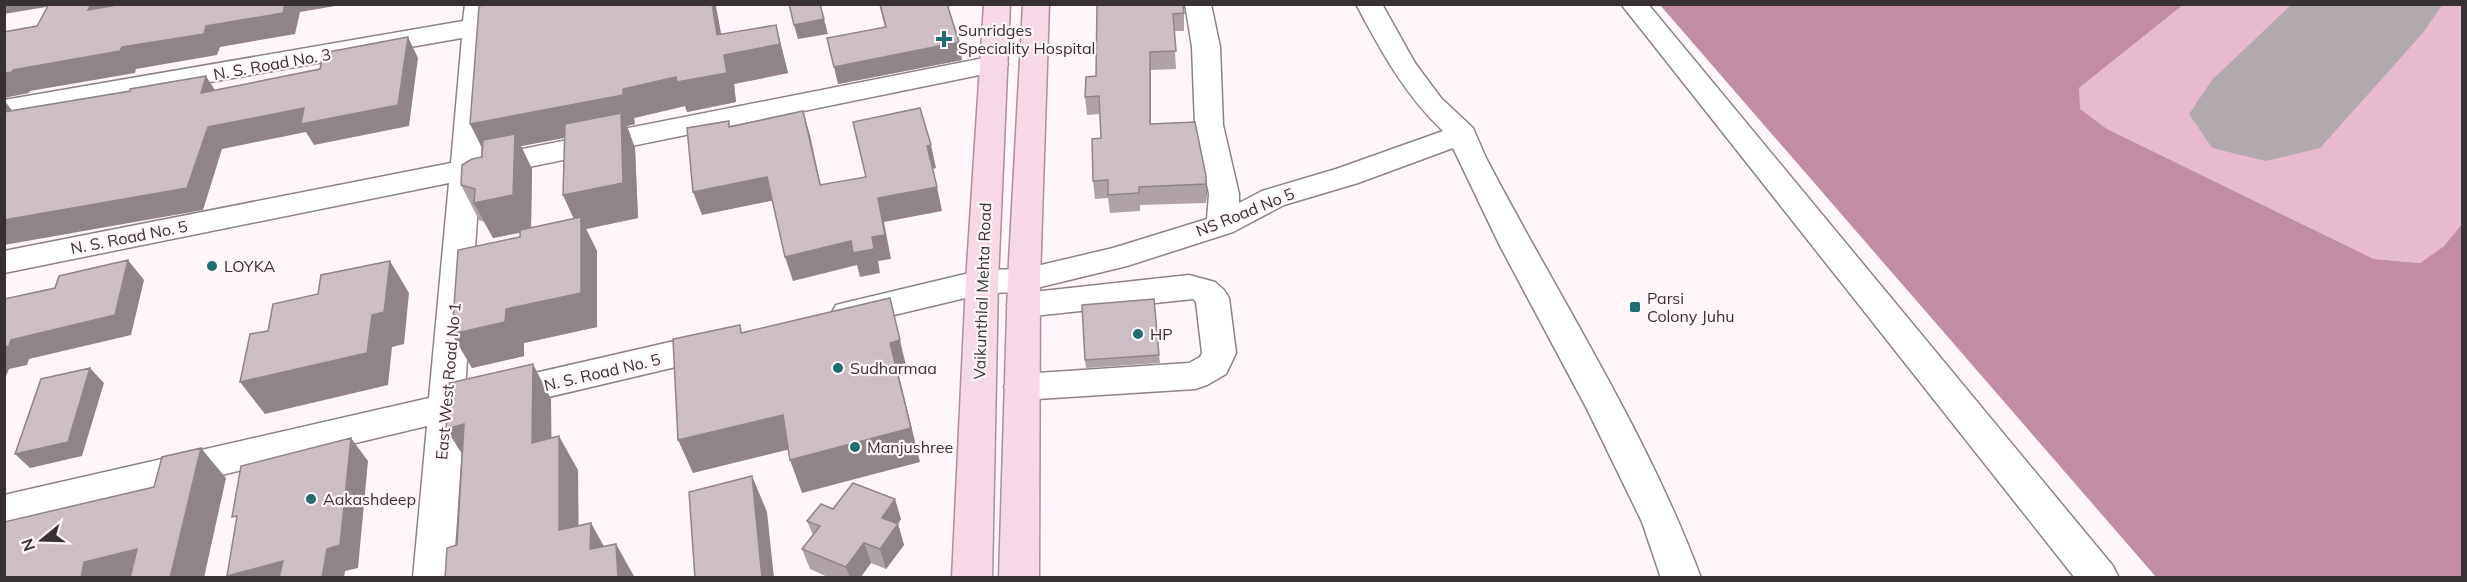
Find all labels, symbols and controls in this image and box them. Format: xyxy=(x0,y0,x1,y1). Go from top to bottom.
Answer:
place label: Sunridges Speciality Hospital xyxy=(958,20,1095,58)
marker: Sunridges Speciality Hospital xyxy=(935,30,953,48)
street label: N. S. Road No. 3 xyxy=(212,44,332,84)
street label: NS Road No 5 xyxy=(1193,183,1297,241)
street label: Vaikunthlal Mehta Road xyxy=(969,202,995,380)
street label: N. S. Road No. 5 xyxy=(69,216,189,258)
place label: LOYKA xyxy=(224,256,275,276)
marker: LOYKA xyxy=(205,259,219,273)
place label: Parsi Colony Juhu xyxy=(1647,288,1735,326)
marker: Parsi Colony Juhu xyxy=(1628,300,1642,314)
street label: East West Road No 1 xyxy=(431,301,465,461)
place label: HP xyxy=(1150,324,1173,344)
marker: HP xyxy=(1131,327,1145,341)
street label: N. S. Road No. 5 xyxy=(542,349,662,395)
place label: Sudharmaa xyxy=(850,358,937,378)
marker: Sudharmaa xyxy=(831,361,845,375)
place label: Manjushree xyxy=(867,437,953,457)
marker: Manjushree xyxy=(848,440,862,454)
place label: Aakashdeep xyxy=(323,489,416,509)
marker: Aakashdeep xyxy=(304,492,318,506)
north arrow xyxy=(12,510,72,570)
text: N xyxy=(16,536,39,554)

